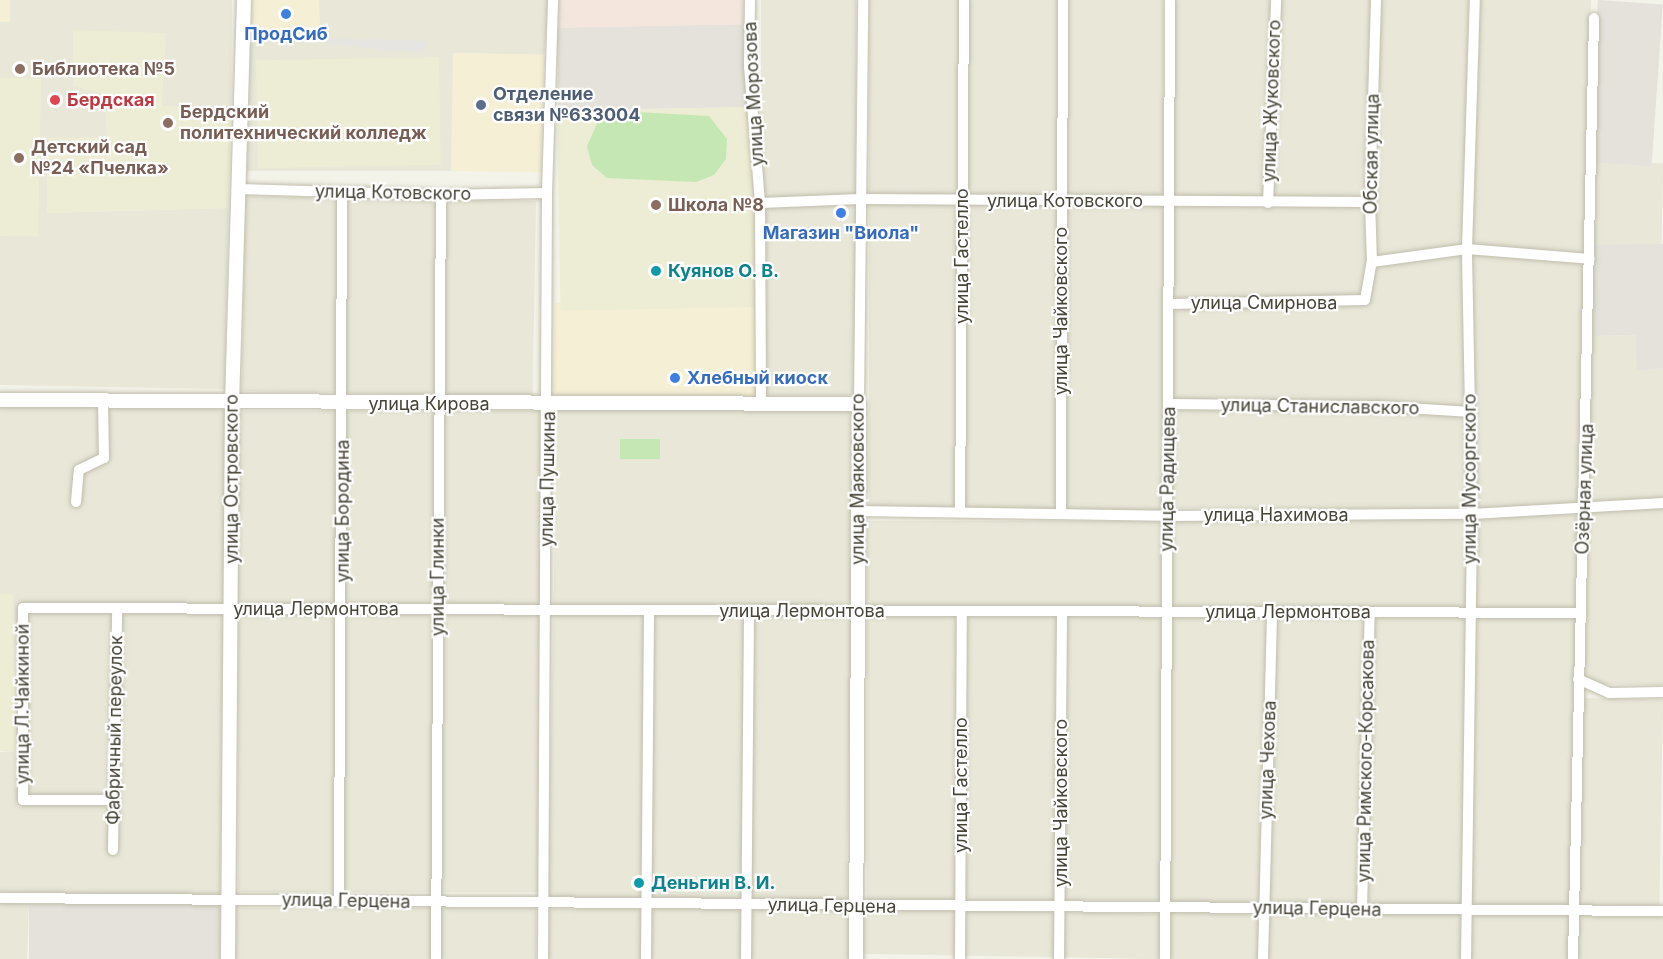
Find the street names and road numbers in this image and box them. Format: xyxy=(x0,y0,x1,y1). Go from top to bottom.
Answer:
street label: улица Жуковского xyxy=(1258,19,1286,183)
street label: улица Морозова xyxy=(739,21,769,167)
street label: Обская улица xyxy=(1360,93,1384,215)
street label: улица Котовского xyxy=(315,181,471,205)
street label: улица Гастелло xyxy=(951,188,973,324)
street label: улица Котовского xyxy=(987,190,1143,212)
street label: улица Чайковского xyxy=(1050,227,1072,395)
street label: улица Смирнова xyxy=(1191,292,1337,314)
street label: улица Кирова xyxy=(368,393,490,415)
street label: улица Маяковского xyxy=(847,393,869,565)
street label: улица Островского xyxy=(221,394,243,564)
street label: улица Станиславского xyxy=(1220,394,1420,420)
street label: улица Мусоргского xyxy=(1459,394,1481,564)
street label: улица Радищева xyxy=(1156,406,1180,552)
street label: улица Пушкина xyxy=(536,411,560,547)
street label: Озёрная улица xyxy=(1572,423,1598,555)
street label: улица Бородина xyxy=(332,439,354,583)
street label: улица Нахимова xyxy=(1203,504,1349,526)
street label: улица Глинки xyxy=(427,518,449,636)
street label: улица Лермонтова xyxy=(233,598,399,620)
street label: улица Лермонтова xyxy=(719,600,885,622)
street label: улица Лермонтова xyxy=(1205,601,1371,623)
street label: улица Л.Чайкиной xyxy=(12,624,34,784)
street label: Фабричный переулок xyxy=(103,635,127,825)
street label: улица Римского-Корсакова xyxy=(1353,639,1379,883)
street label: улица Чехова xyxy=(1255,700,1281,820)
street label: улица Гастелло xyxy=(950,717,972,853)
street label: улица Чайковского xyxy=(1050,719,1072,887)
street label: улица Герцена xyxy=(281,889,411,913)
street label: улица Герцена xyxy=(767,894,897,918)
street label: улица Герцена xyxy=(1252,897,1382,921)

